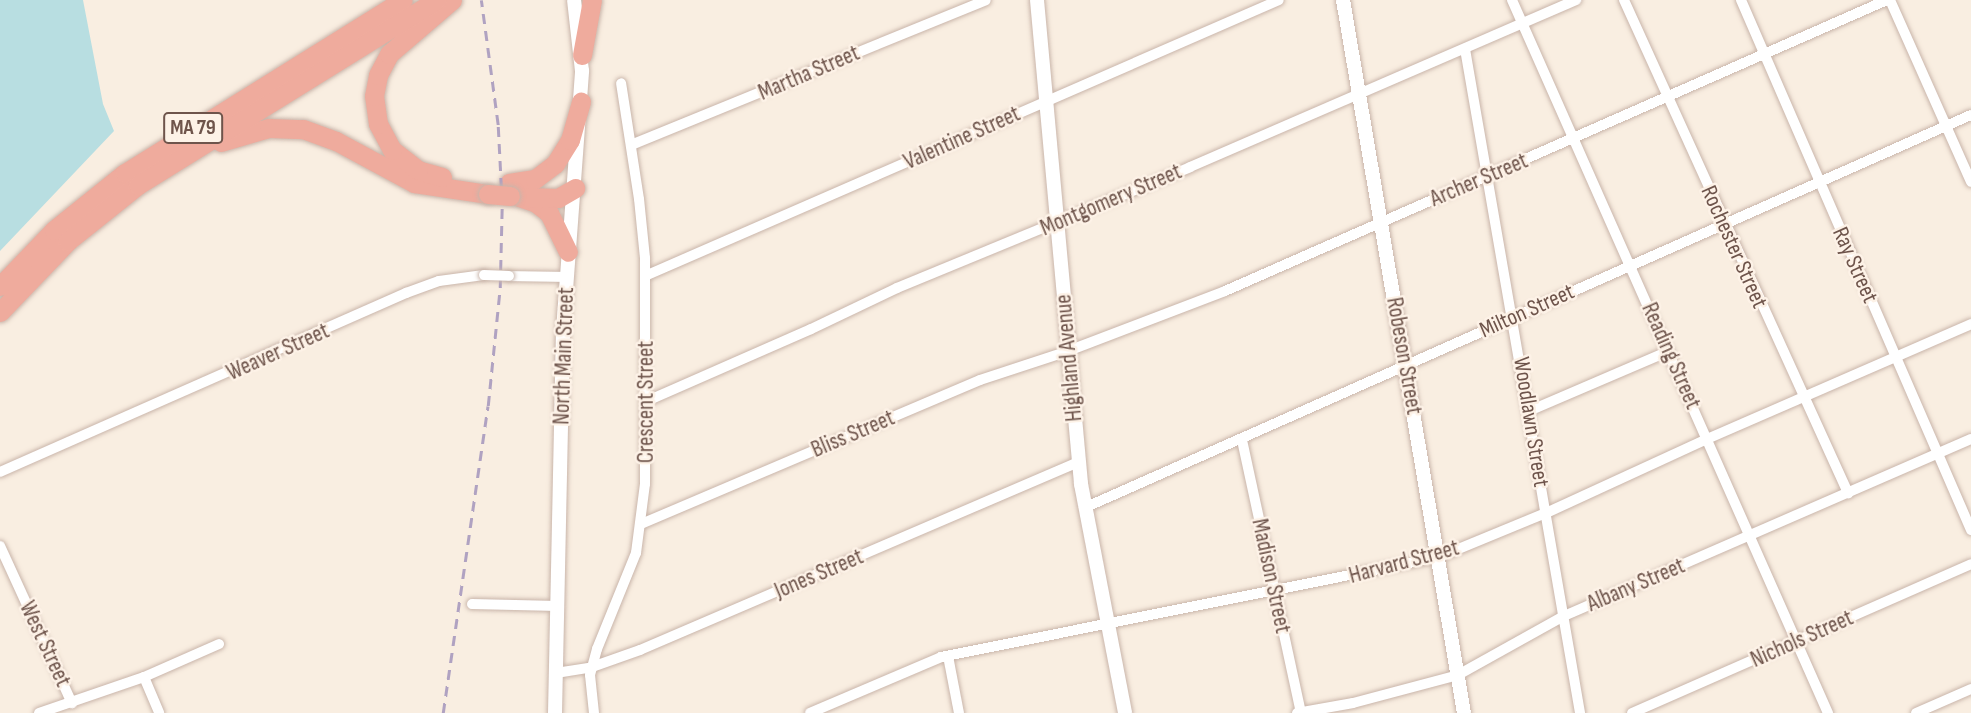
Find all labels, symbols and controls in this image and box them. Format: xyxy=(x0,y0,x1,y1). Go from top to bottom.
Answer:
street label: Martha Street xyxy=(754,39,864,107)
street label: Valentine Street xyxy=(899,100,1025,176)
road number: MA 79 xyxy=(162,110,224,146)
street label: Archer Street xyxy=(1426,147,1532,213)
street label: Montgomery Street xyxy=(1036,158,1186,242)
street label: Rochester Street xyxy=(1695,181,1773,313)
street label: Ray Street xyxy=(1826,223,1884,307)
street label: Milton Street xyxy=(1475,278,1579,344)
street label: North Main Street xyxy=(548,287,580,425)
street label: Highland Avenue xyxy=(1050,293,1088,423)
street label: Robeson Street xyxy=(1380,295,1428,417)
street label: Reading Street xyxy=(1635,299,1707,413)
street label: Weaver Street xyxy=(222,317,334,387)
street label: Crescent Street xyxy=(632,341,660,463)
street label: Woodlawn Street xyxy=(1507,355,1555,489)
street label: Bliss Street xyxy=(807,404,899,464)
street label: Madison Street xyxy=(1245,516,1297,636)
street label: Harvard Street xyxy=(1346,534,1462,590)
street label: Jones Street xyxy=(770,543,868,605)
street label: Albany Street xyxy=(1583,552,1689,618)
street label: West Street xyxy=(13,597,77,691)
street label: Nichols Street xyxy=(1746,604,1858,674)

